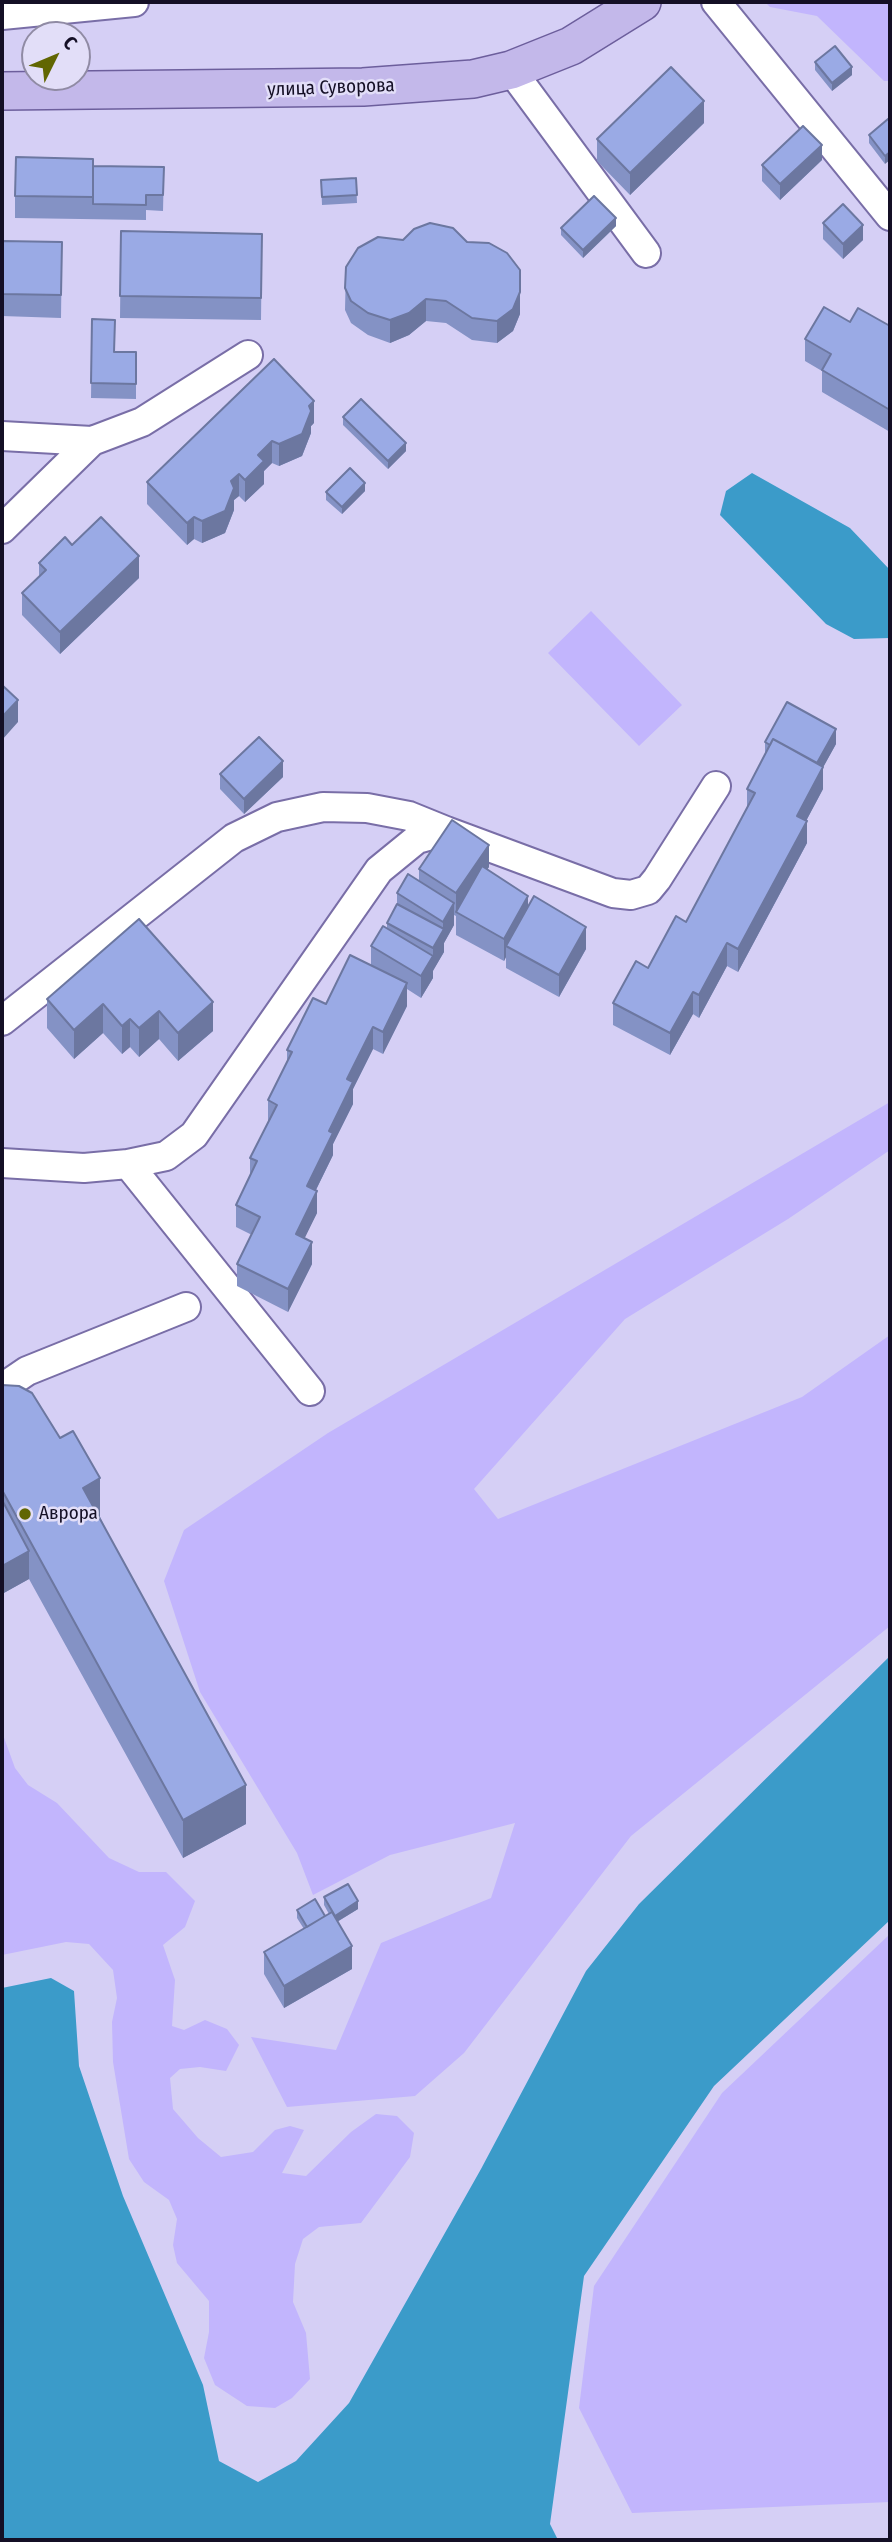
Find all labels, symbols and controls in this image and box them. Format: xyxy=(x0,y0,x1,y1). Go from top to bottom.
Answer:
north arrow xyxy=(21,21,91,91)
text: С xyxy=(58,31,82,54)
street label: улица Суворова xyxy=(267,74,395,102)
place label: Аврора xyxy=(39,1503,98,1525)
marker: Аврора xyxy=(17,1506,33,1522)

